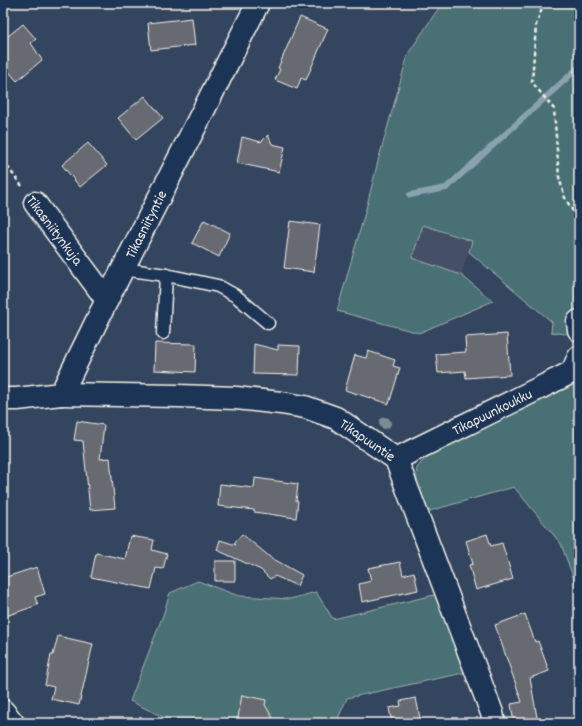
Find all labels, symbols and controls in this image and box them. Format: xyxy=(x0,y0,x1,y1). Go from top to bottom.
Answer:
street label: Tikasniityntie xyxy=(121,187,174,263)
street label: Tikasniitynkuja xyxy=(20,192,88,272)
street label: Tikapuunkoukku xyxy=(449,384,537,442)
street label: Tikapuuntie xyxy=(334,414,399,469)

